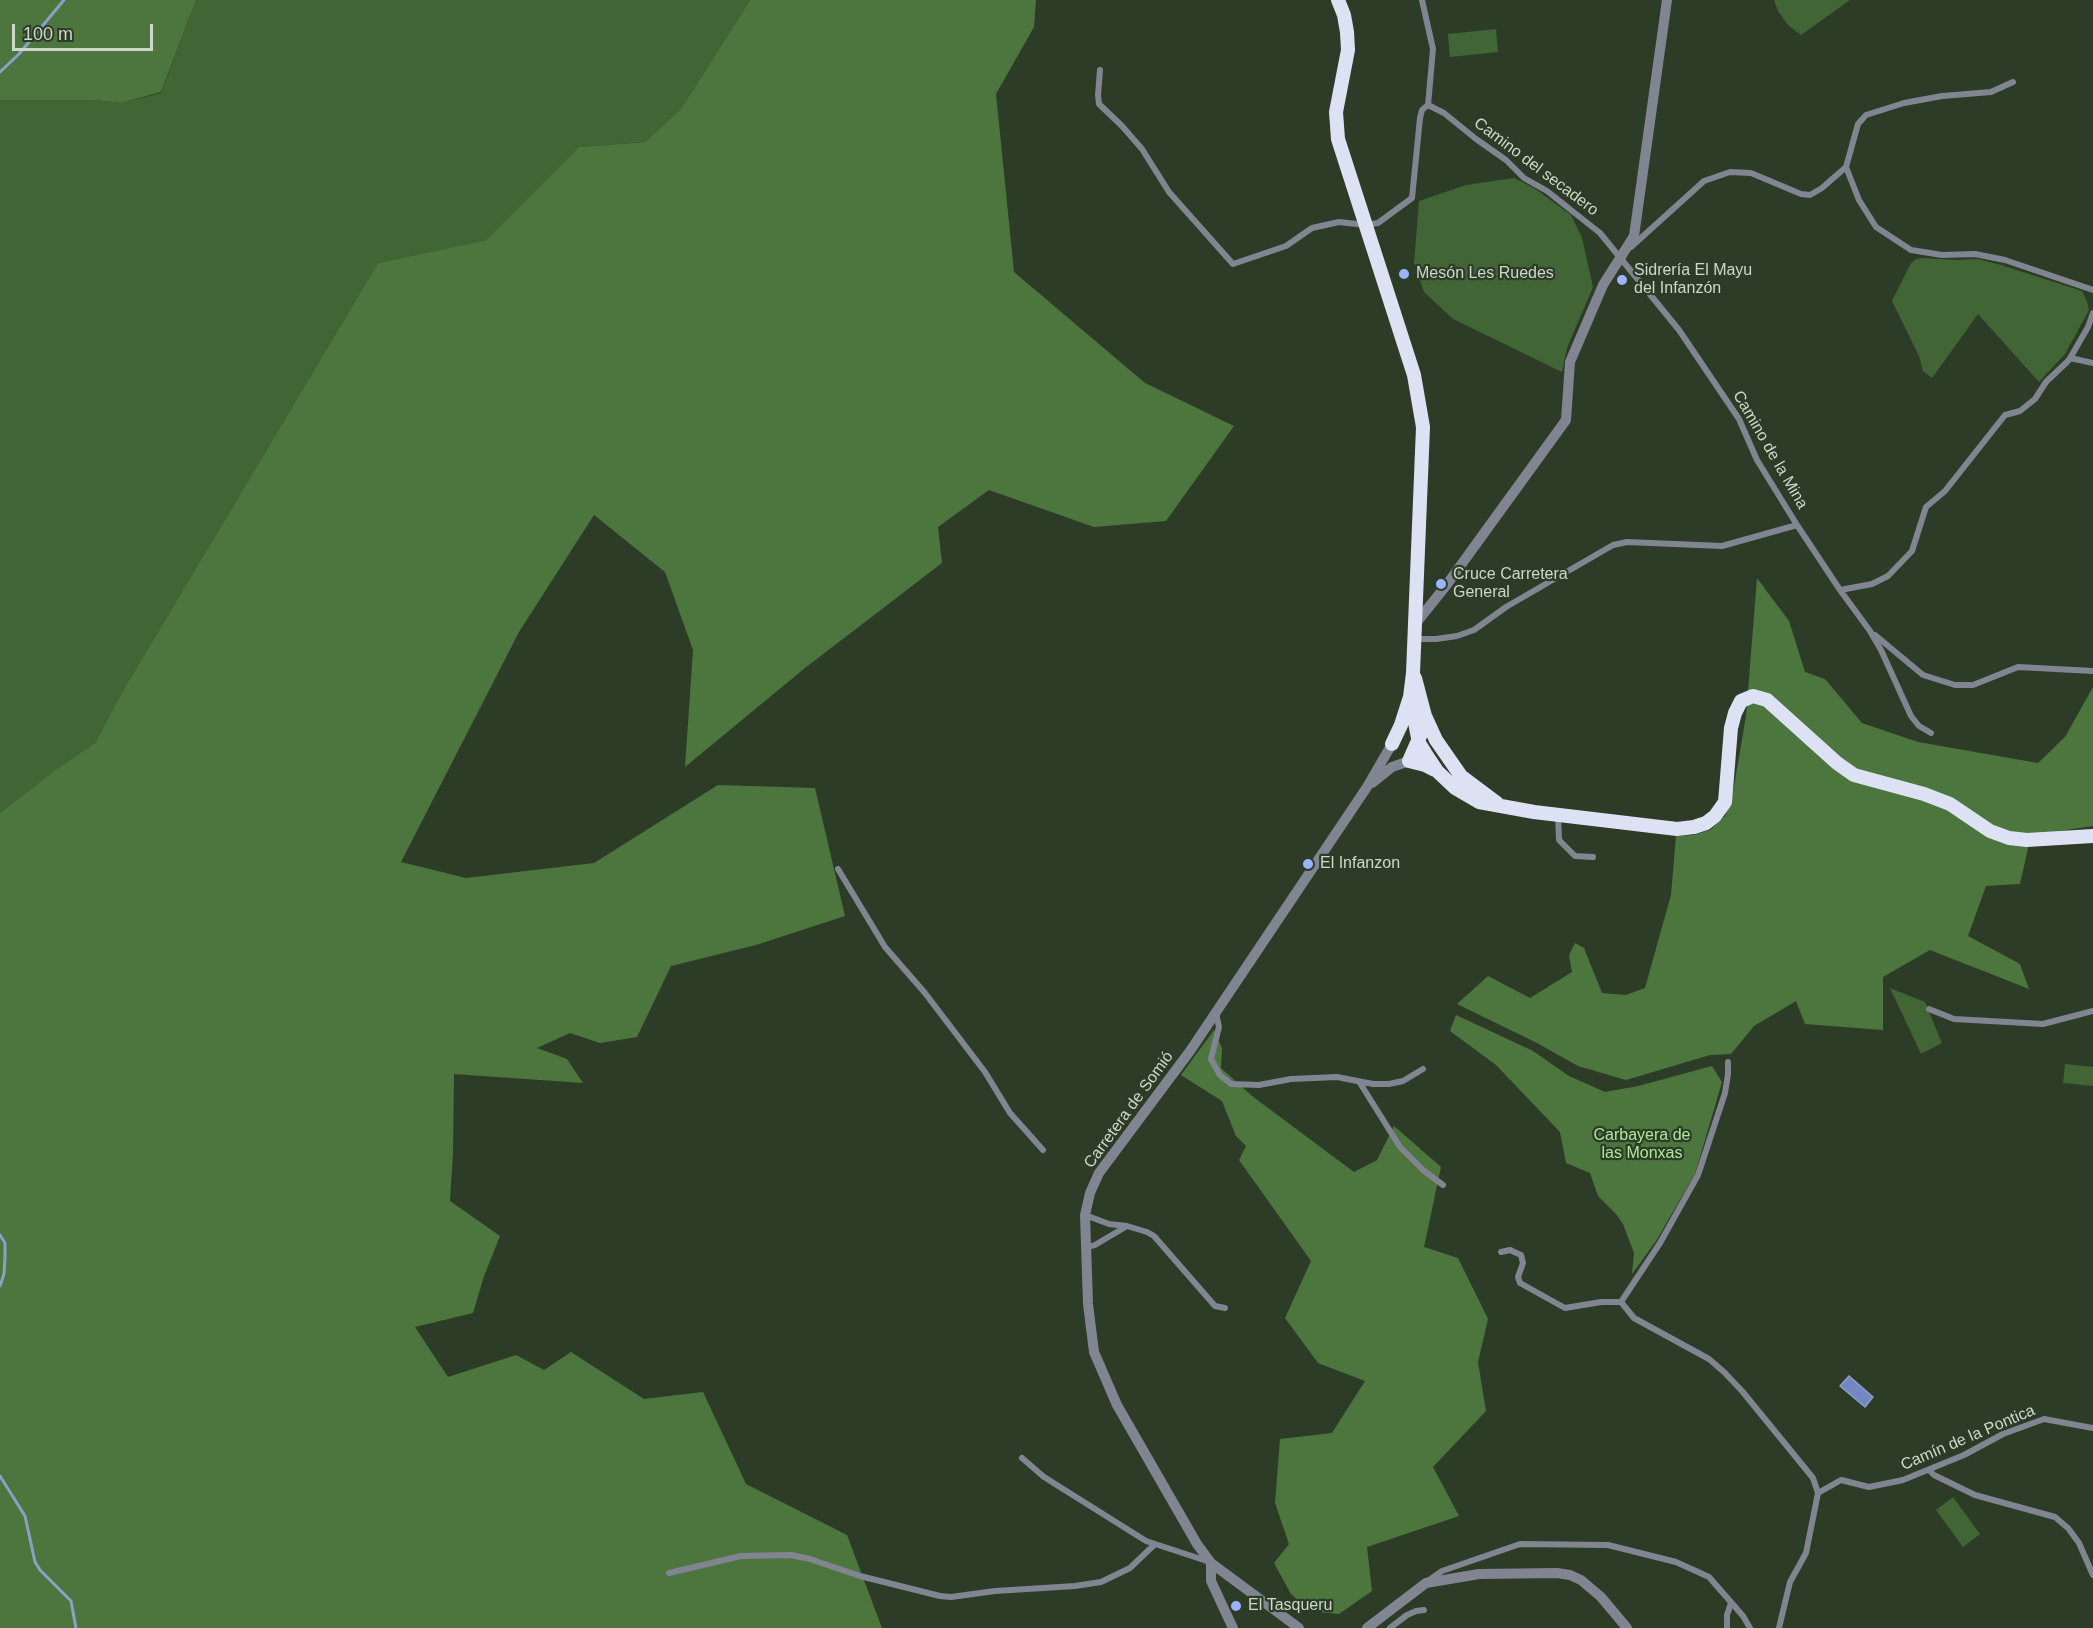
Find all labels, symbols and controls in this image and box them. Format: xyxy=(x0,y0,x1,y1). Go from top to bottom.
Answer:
scale bar xyxy=(15,12,156,50)
text: 100 m xyxy=(23,24,73,44)
street label: Camino del secadero xyxy=(1470,114,1602,220)
place label: Sidrería El Mayu del Infanzón xyxy=(1634,261,1752,299)
place label: Mesón Les Ruedes xyxy=(1416,264,1554,284)
marker: Mesón Les Ruedes xyxy=(1397,267,1411,281)
marker: Sidrería El Mayu del Infanzón xyxy=(1615,273,1629,287)
street label: Camino de la Mina xyxy=(1728,387,1812,513)
place label: Cruce Carretera General xyxy=(1453,565,1568,603)
marker: Cruce Carretera General xyxy=(1434,577,1448,591)
place label: El Infanzon xyxy=(1320,854,1400,874)
marker: El Infanzon xyxy=(1301,857,1315,871)
street label: Carretera de Somió xyxy=(1080,1048,1178,1172)
park label: Carbayera de las Monxas xyxy=(1594,1126,1690,1164)
street label: Camín de la Pontica xyxy=(1898,1401,2038,1475)
place label: El Tasqueru xyxy=(1248,1596,1332,1616)
marker: El Tasqueru xyxy=(1229,1599,1243,1613)

